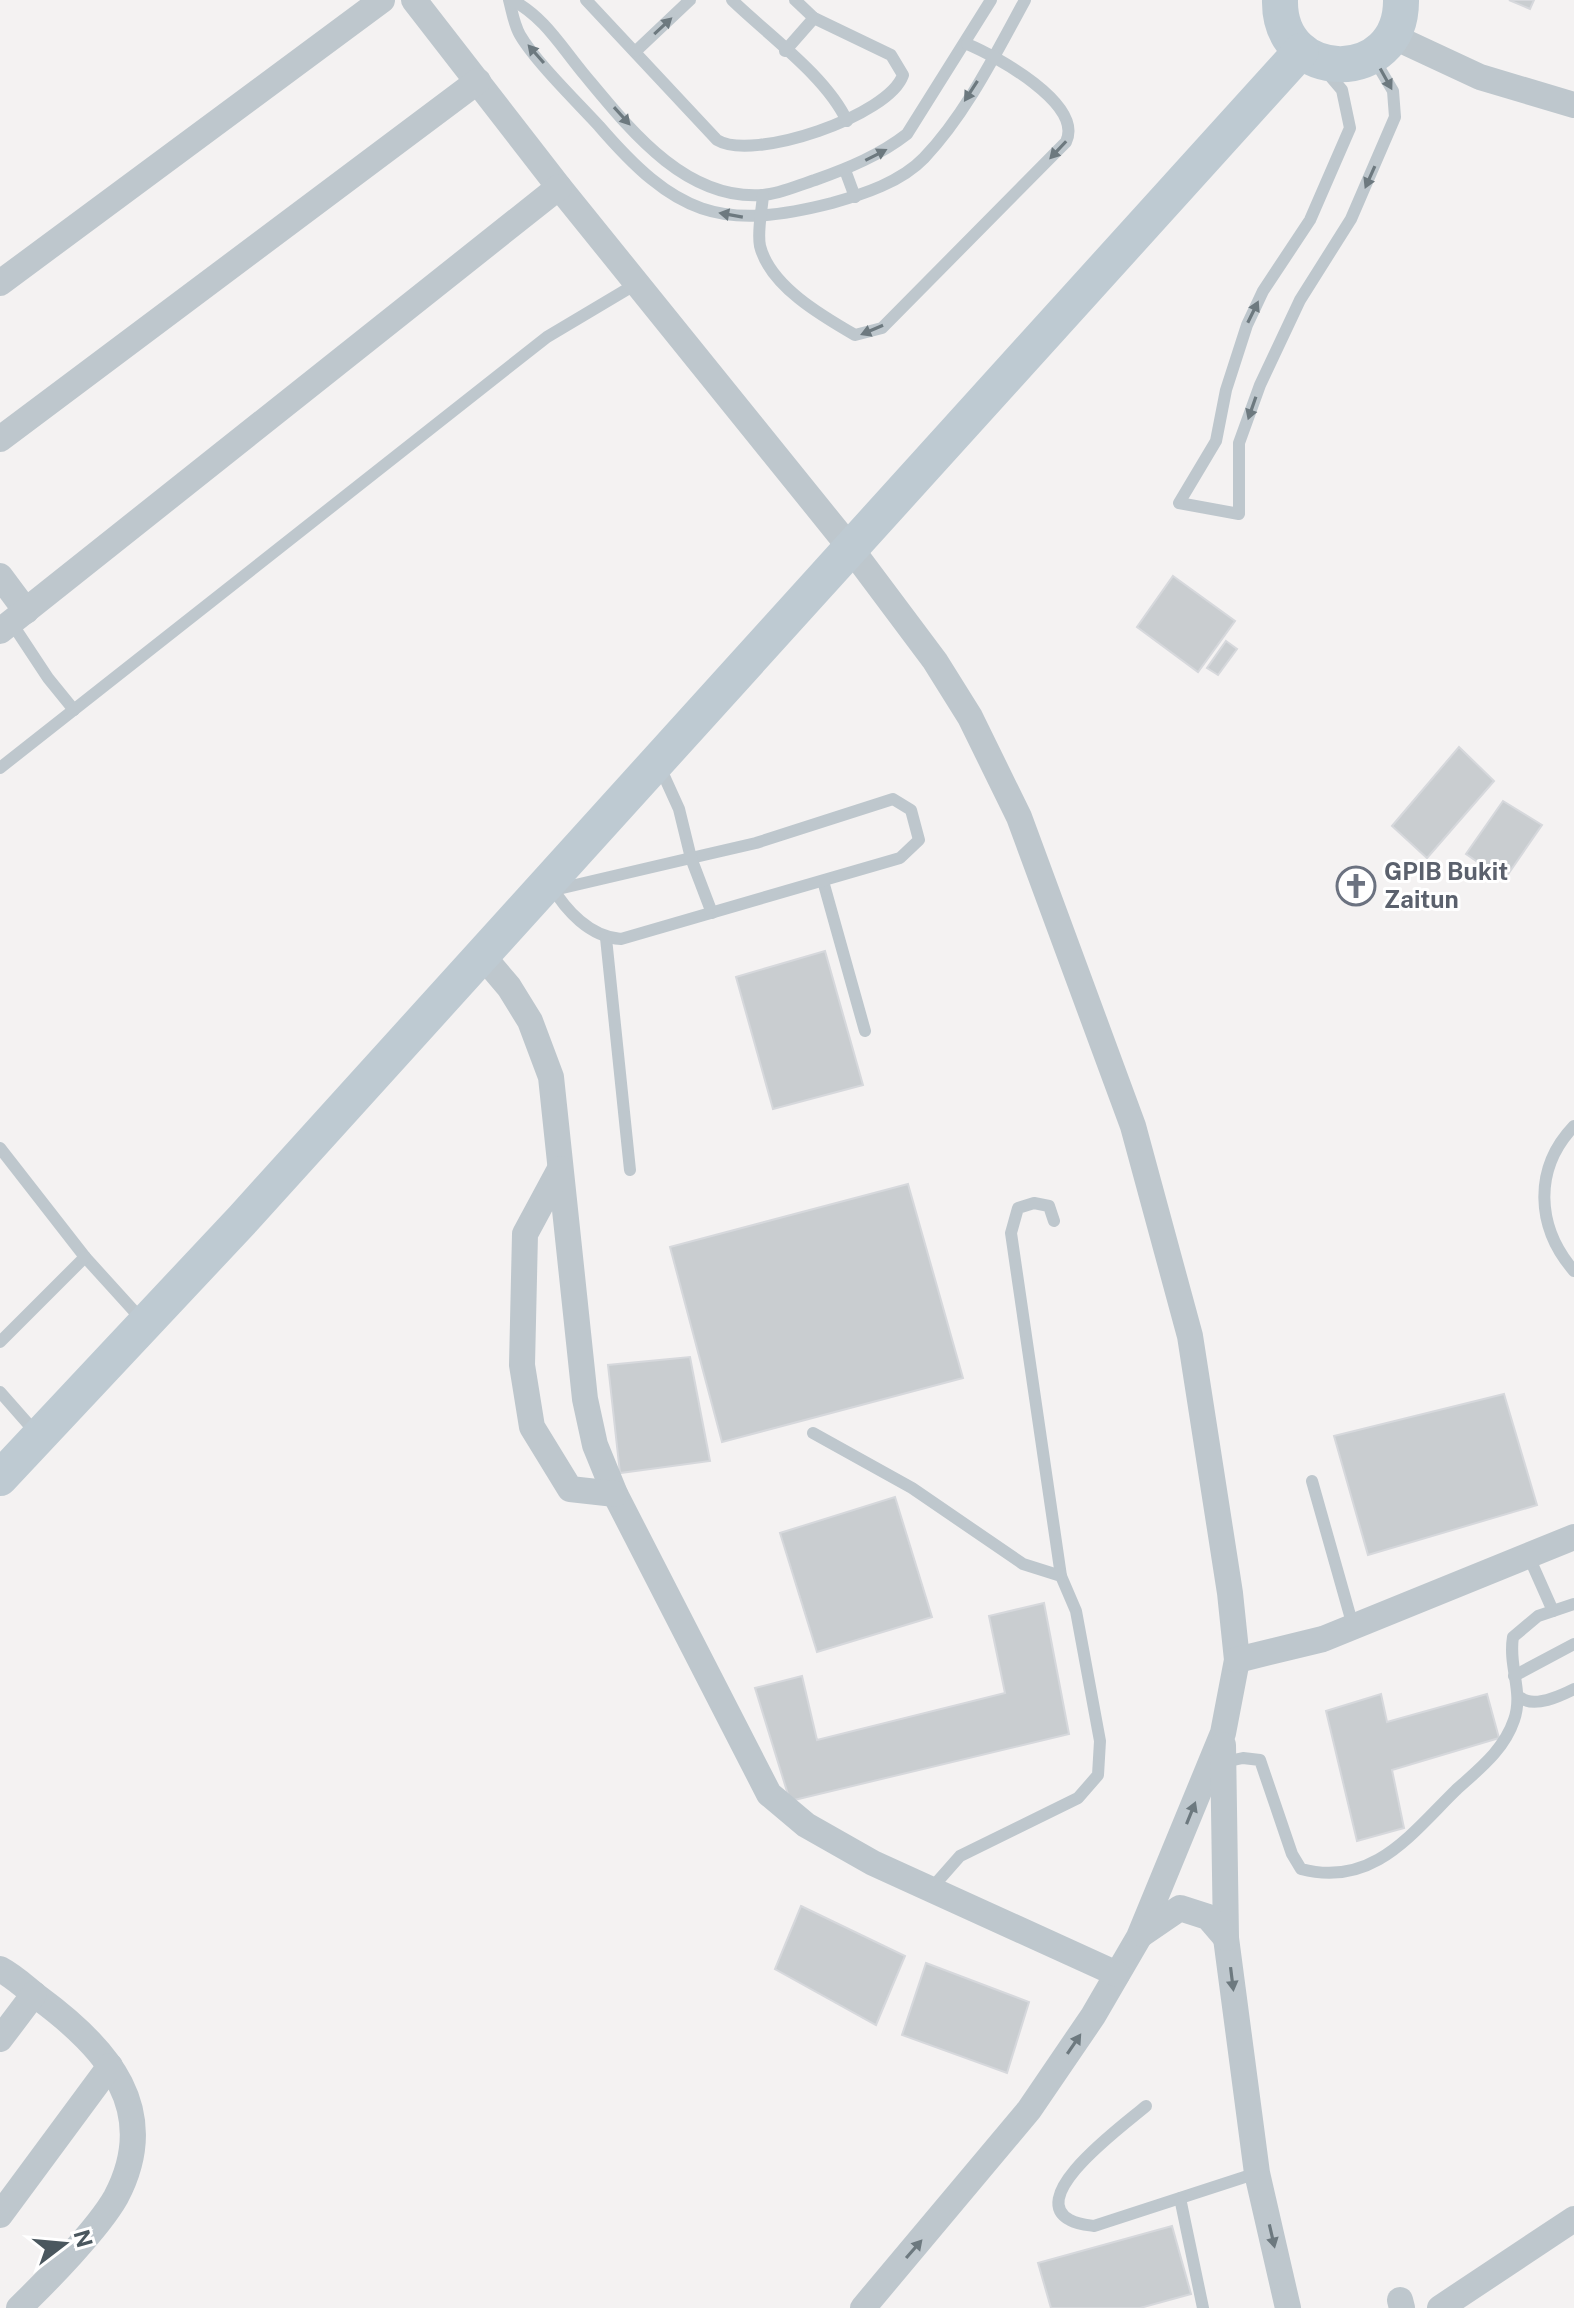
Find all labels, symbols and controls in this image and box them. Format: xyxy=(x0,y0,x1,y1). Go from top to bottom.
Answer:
one-way arrow xyxy=(654,17,673,35)
one-way arrow xyxy=(528,44,545,64)
one-way arrow xyxy=(1379,68,1393,90)
one-way arrow xyxy=(964,81,979,102)
one-way arrow xyxy=(613,106,630,126)
one-way arrow xyxy=(1049,140,1067,159)
one-way arrow xyxy=(864,148,887,161)
one-way arrow xyxy=(1363,165,1377,189)
one-way arrow xyxy=(719,209,744,221)
one-way arrow xyxy=(1246,301,1260,324)
one-way arrow xyxy=(860,324,884,337)
one-way arrow xyxy=(1245,396,1257,420)
place label: GPIB Bukit Zaitun xyxy=(1384,857,1508,913)
church icon: GPIB Bukit Zaitun xyxy=(1335,865,1377,907)
one-way arrow xyxy=(1185,1801,1198,1825)
one-way arrow xyxy=(1226,1967,1239,1992)
one-way arrow xyxy=(1066,2034,1081,2055)
north arrow xyxy=(24,2204,104,2284)
one-way arrow xyxy=(1266,2223,1278,2248)
text: N xyxy=(68,2227,98,2250)
one-way arrow xyxy=(905,2240,922,2260)

